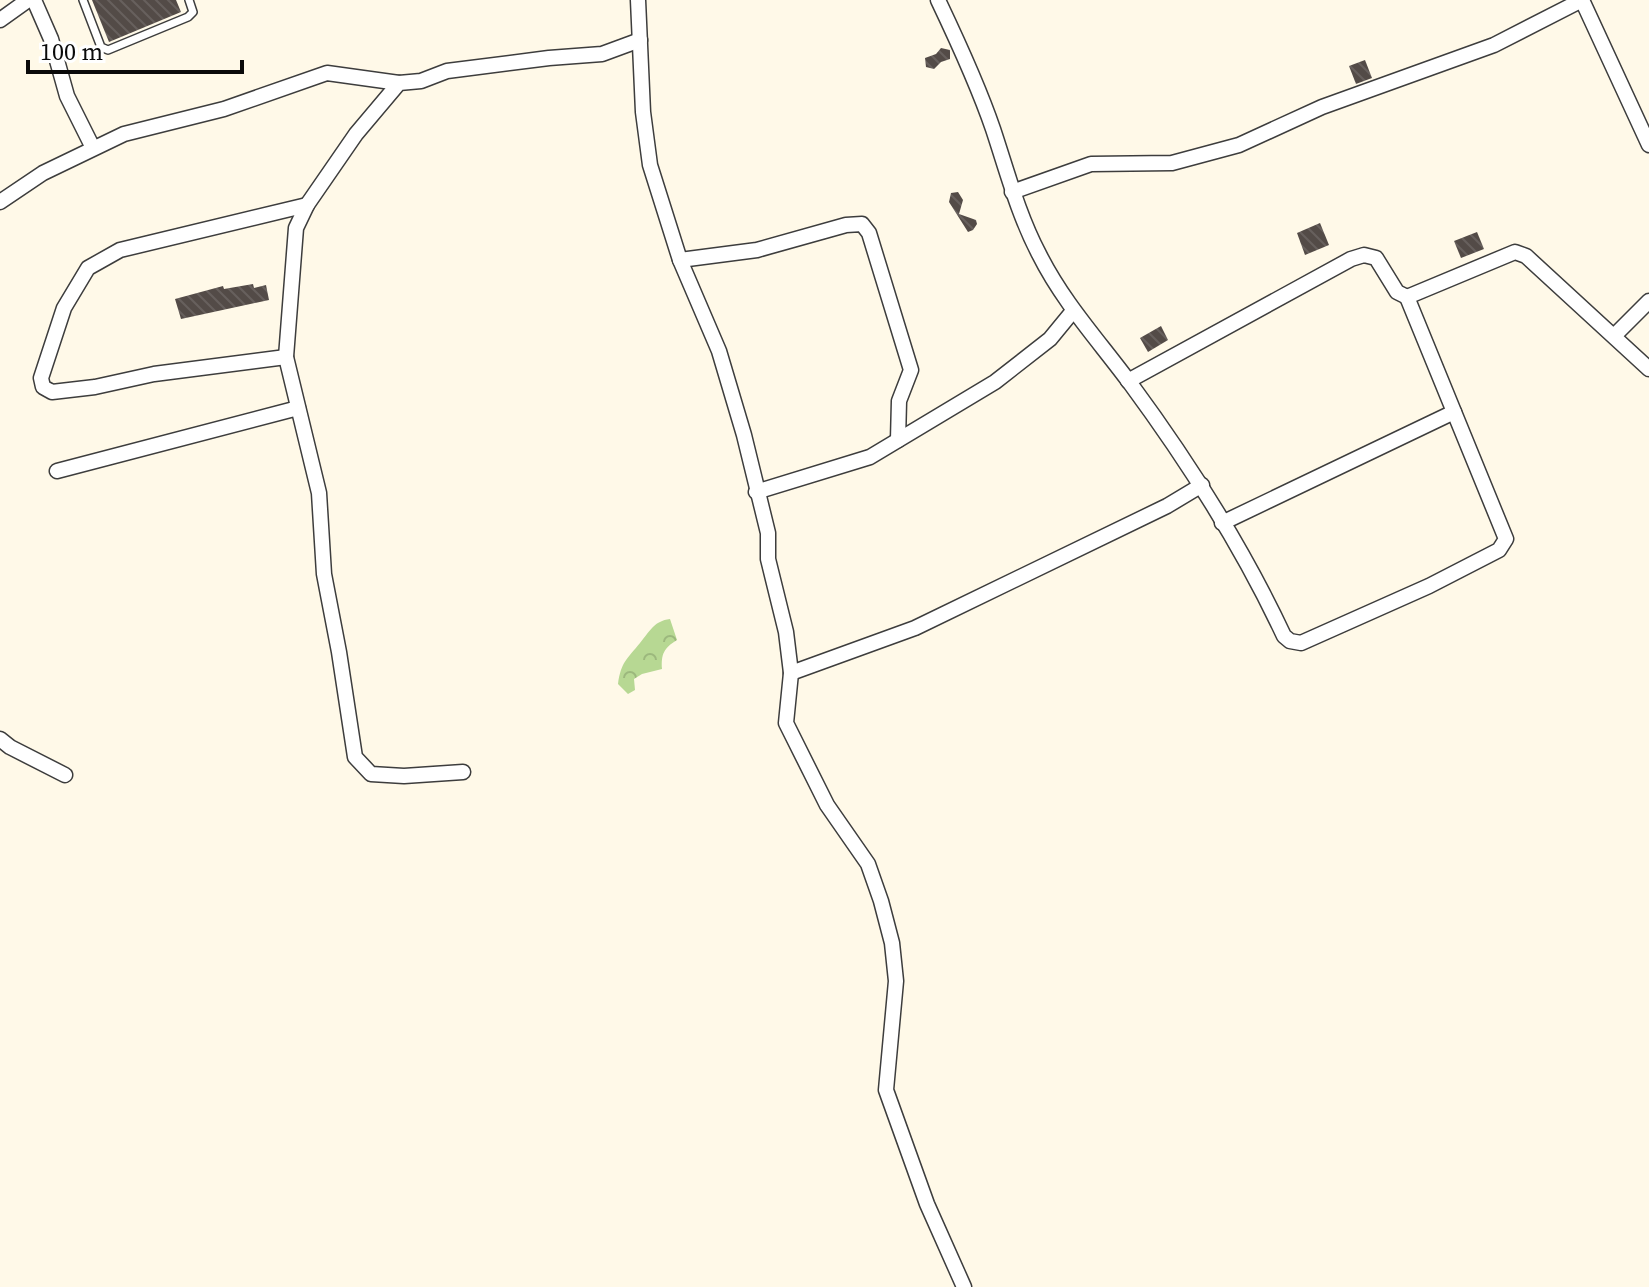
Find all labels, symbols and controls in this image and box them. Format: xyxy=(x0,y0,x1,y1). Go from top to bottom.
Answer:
scale bar xyxy=(28,24,242,74)
text: 100 m xyxy=(40,35,103,68)

